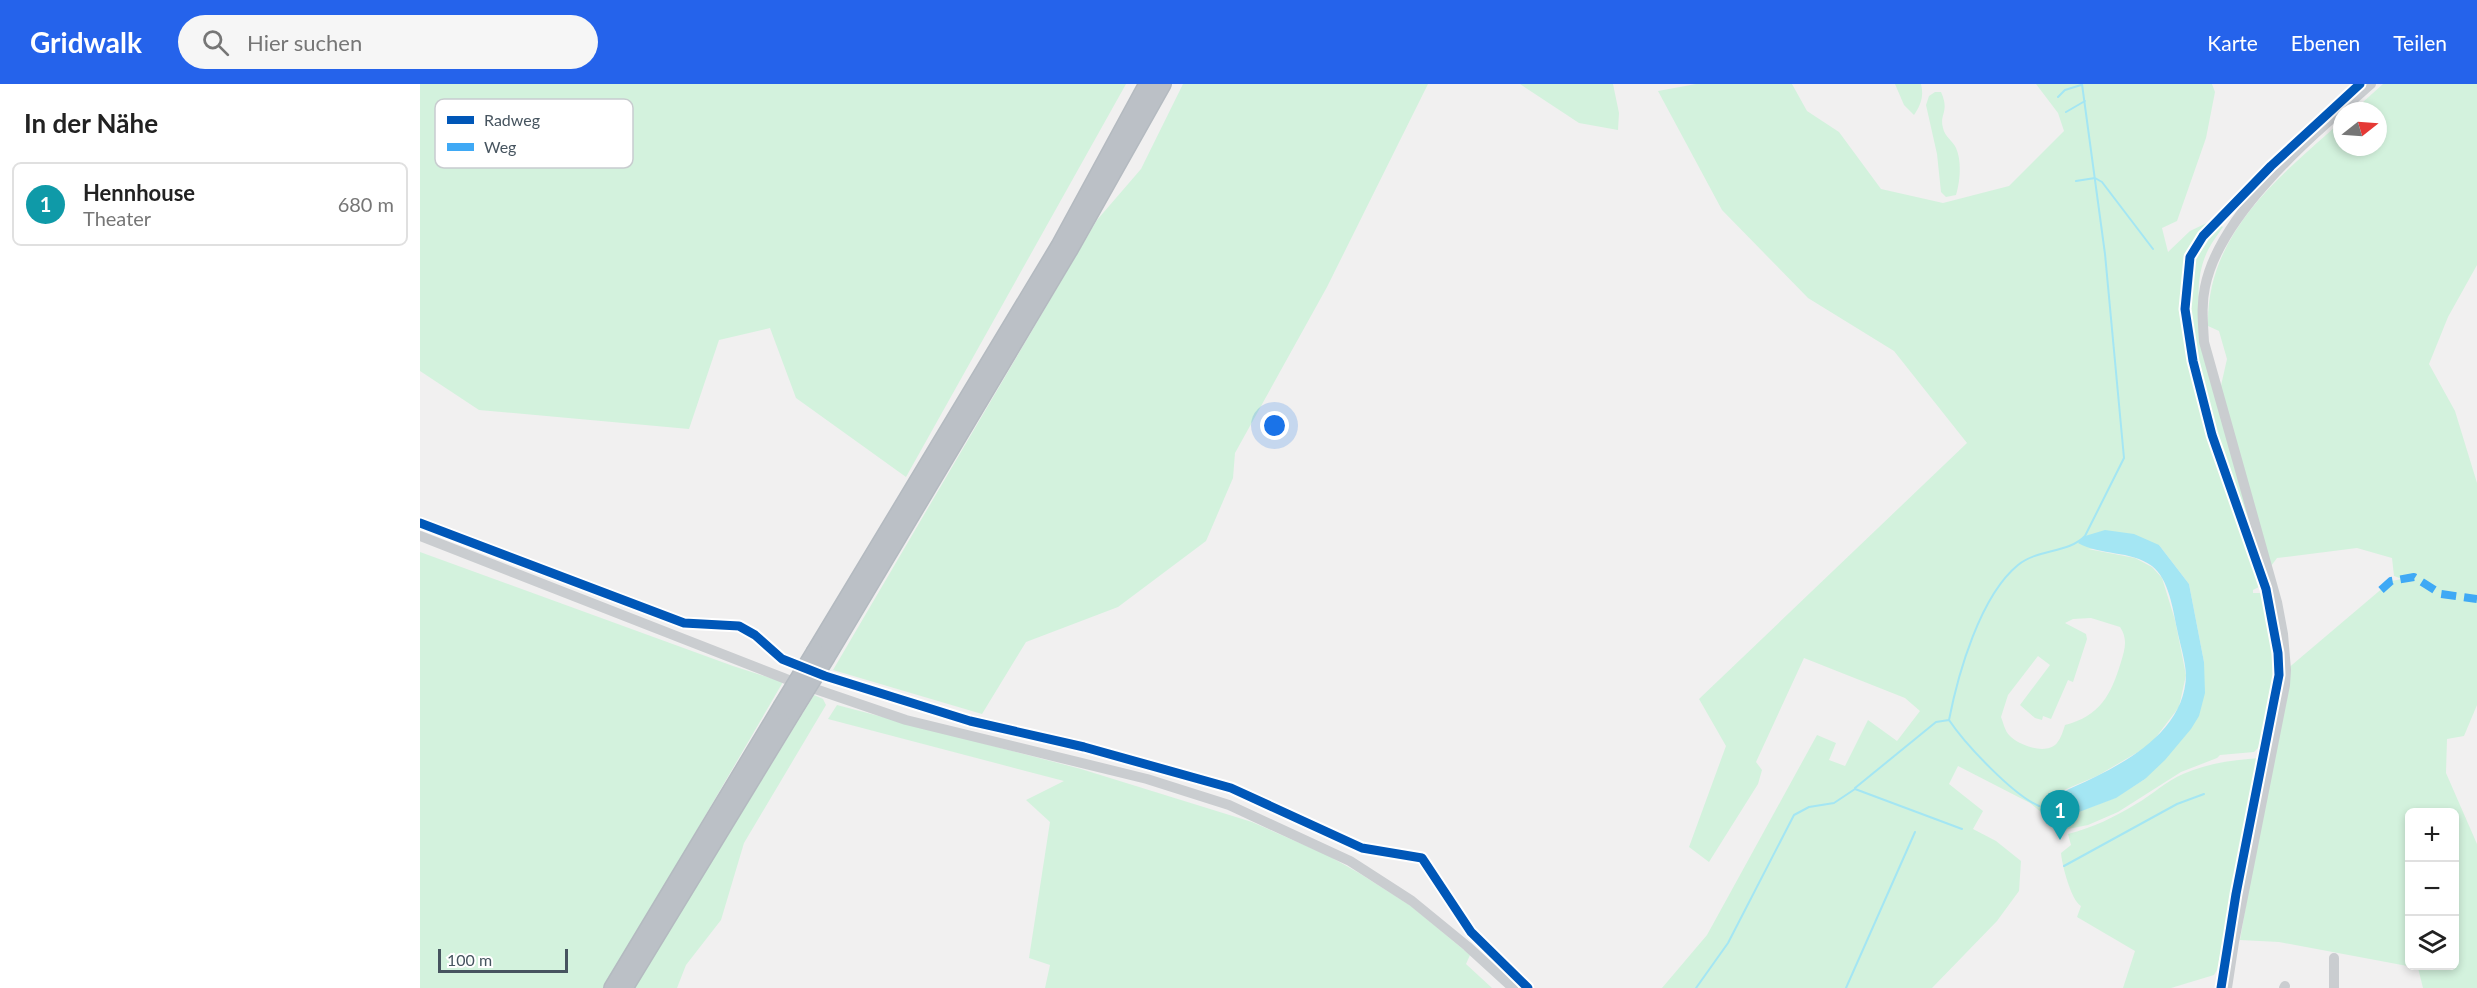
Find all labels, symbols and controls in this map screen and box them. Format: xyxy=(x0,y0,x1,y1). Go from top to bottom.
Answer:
search box xyxy=(178,15,598,69)
text: Gridwalk xyxy=(30,25,142,59)
icon: search xyxy=(199,26,232,59)
text: Hier suchen xyxy=(247,29,362,56)
text: Karte xyxy=(2207,30,2258,55)
text: Ebenen xyxy=(2291,30,2360,55)
text: Teilen xyxy=(2393,30,2447,55)
legend xyxy=(435,99,633,168)
north arrow xyxy=(2333,102,2387,156)
text: In der Nähe xyxy=(24,107,158,139)
text: Radweg xyxy=(484,110,540,129)
text: Weg xyxy=(484,137,516,156)
text: Hennhouse xyxy=(83,179,195,206)
text: 1 xyxy=(40,192,51,216)
text: 680 m xyxy=(338,192,394,216)
text: Theater xyxy=(83,206,151,230)
your location xyxy=(1260,411,1289,440)
pin: 1 xyxy=(2040,790,2080,840)
map controls xyxy=(2405,808,2459,970)
button: + xyxy=(2405,808,2459,862)
button: − xyxy=(2405,862,2459,916)
button: layers xyxy=(2405,916,2459,970)
scale bar xyxy=(438,946,568,974)
text: 100 m xyxy=(447,950,492,969)

